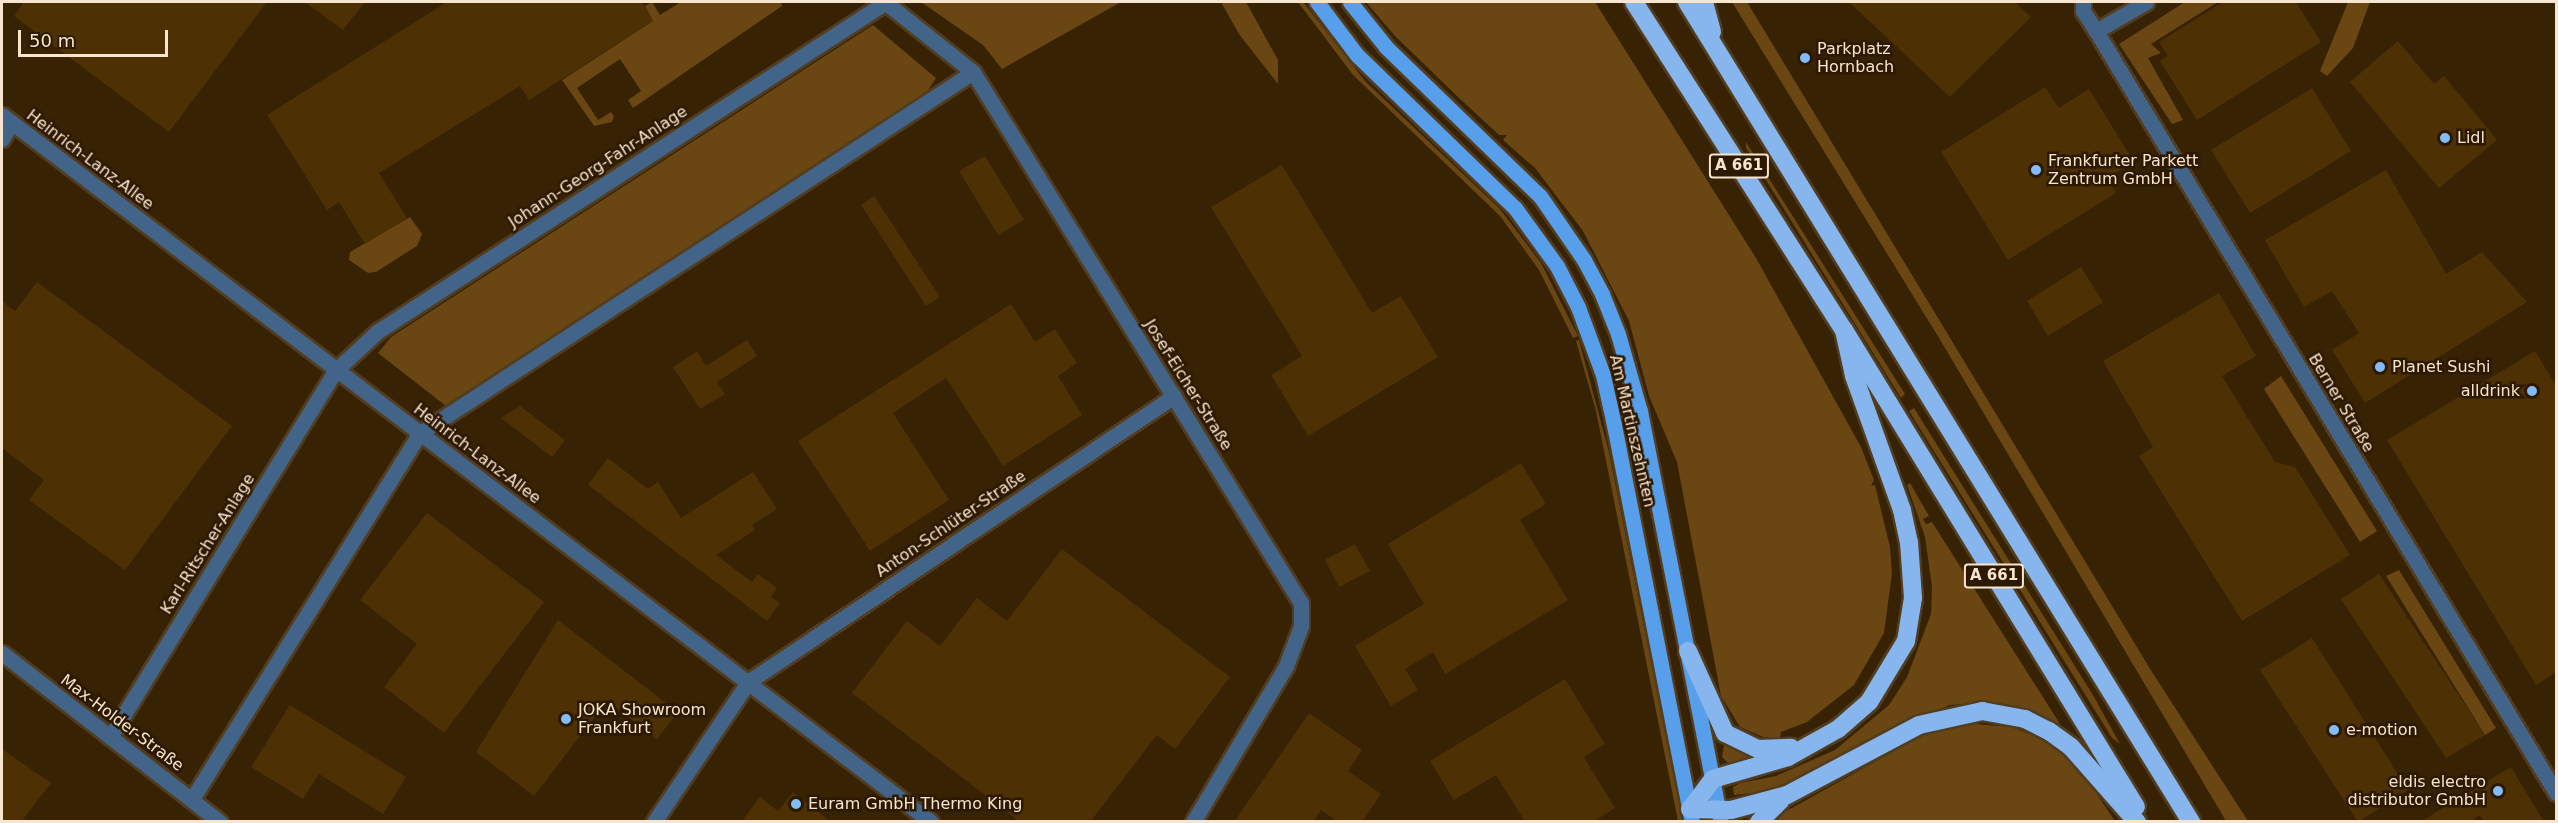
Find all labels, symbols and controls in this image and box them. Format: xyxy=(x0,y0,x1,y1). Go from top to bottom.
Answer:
scale bar xyxy=(21,18,171,56)
text: 50 m xyxy=(29,30,75,51)
place label: Parkplatz Hornbach xyxy=(1817,39,1894,77)
marker: Parkplatz Hornbach xyxy=(1798,51,1812,65)
street label: Johann-Georg-Fahr-Anlage xyxy=(505,102,691,232)
street label: Heinrich-Lanz-Allee xyxy=(23,106,157,214)
place label: Lidl xyxy=(2457,128,2485,148)
marker: Lidl xyxy=(2438,131,2452,145)
place label: Frankfurter Parkett Zentrum GmbH xyxy=(2048,151,2198,189)
road number: A 661 xyxy=(1708,154,1770,178)
marker: Frankfurter Parkett Zentrum GmbH xyxy=(2029,163,2043,177)
street label: Josef-Eicher-Straße xyxy=(1140,316,1236,454)
street label: Berner Straße xyxy=(2304,350,2378,456)
street label: Am Martinszehnten xyxy=(1605,353,1659,509)
place label: Planet Sushi xyxy=(2392,357,2490,377)
marker: Planet Sushi xyxy=(2373,360,2387,374)
place label: alldrink xyxy=(2461,381,2520,401)
marker: alldrink xyxy=(2525,384,2539,398)
street label: Heinrich-Lanz-Allee xyxy=(410,400,544,508)
street label: Anton-Schlüter-Straße xyxy=(872,467,1030,581)
street label: Karl-Ritscher-Anlage xyxy=(157,470,259,618)
road number: A 661 xyxy=(1962,564,2026,588)
street label: Max-Holder-Straße xyxy=(57,670,187,776)
place label: JOKA Showroom Frankfurt xyxy=(578,700,706,738)
marker: JOKA Showroom Frankfurt xyxy=(559,712,573,726)
place label: e-motion xyxy=(2346,720,2418,740)
marker: e-motion xyxy=(2327,723,2341,737)
place label: eldis electro distributor GmbH xyxy=(2348,772,2486,810)
marker: eldis electro distributor GmbH xyxy=(2491,784,2505,798)
place label: Euram GmbH Thermo King xyxy=(808,794,1022,814)
marker: Euram GmbH Thermo King xyxy=(789,797,803,811)

